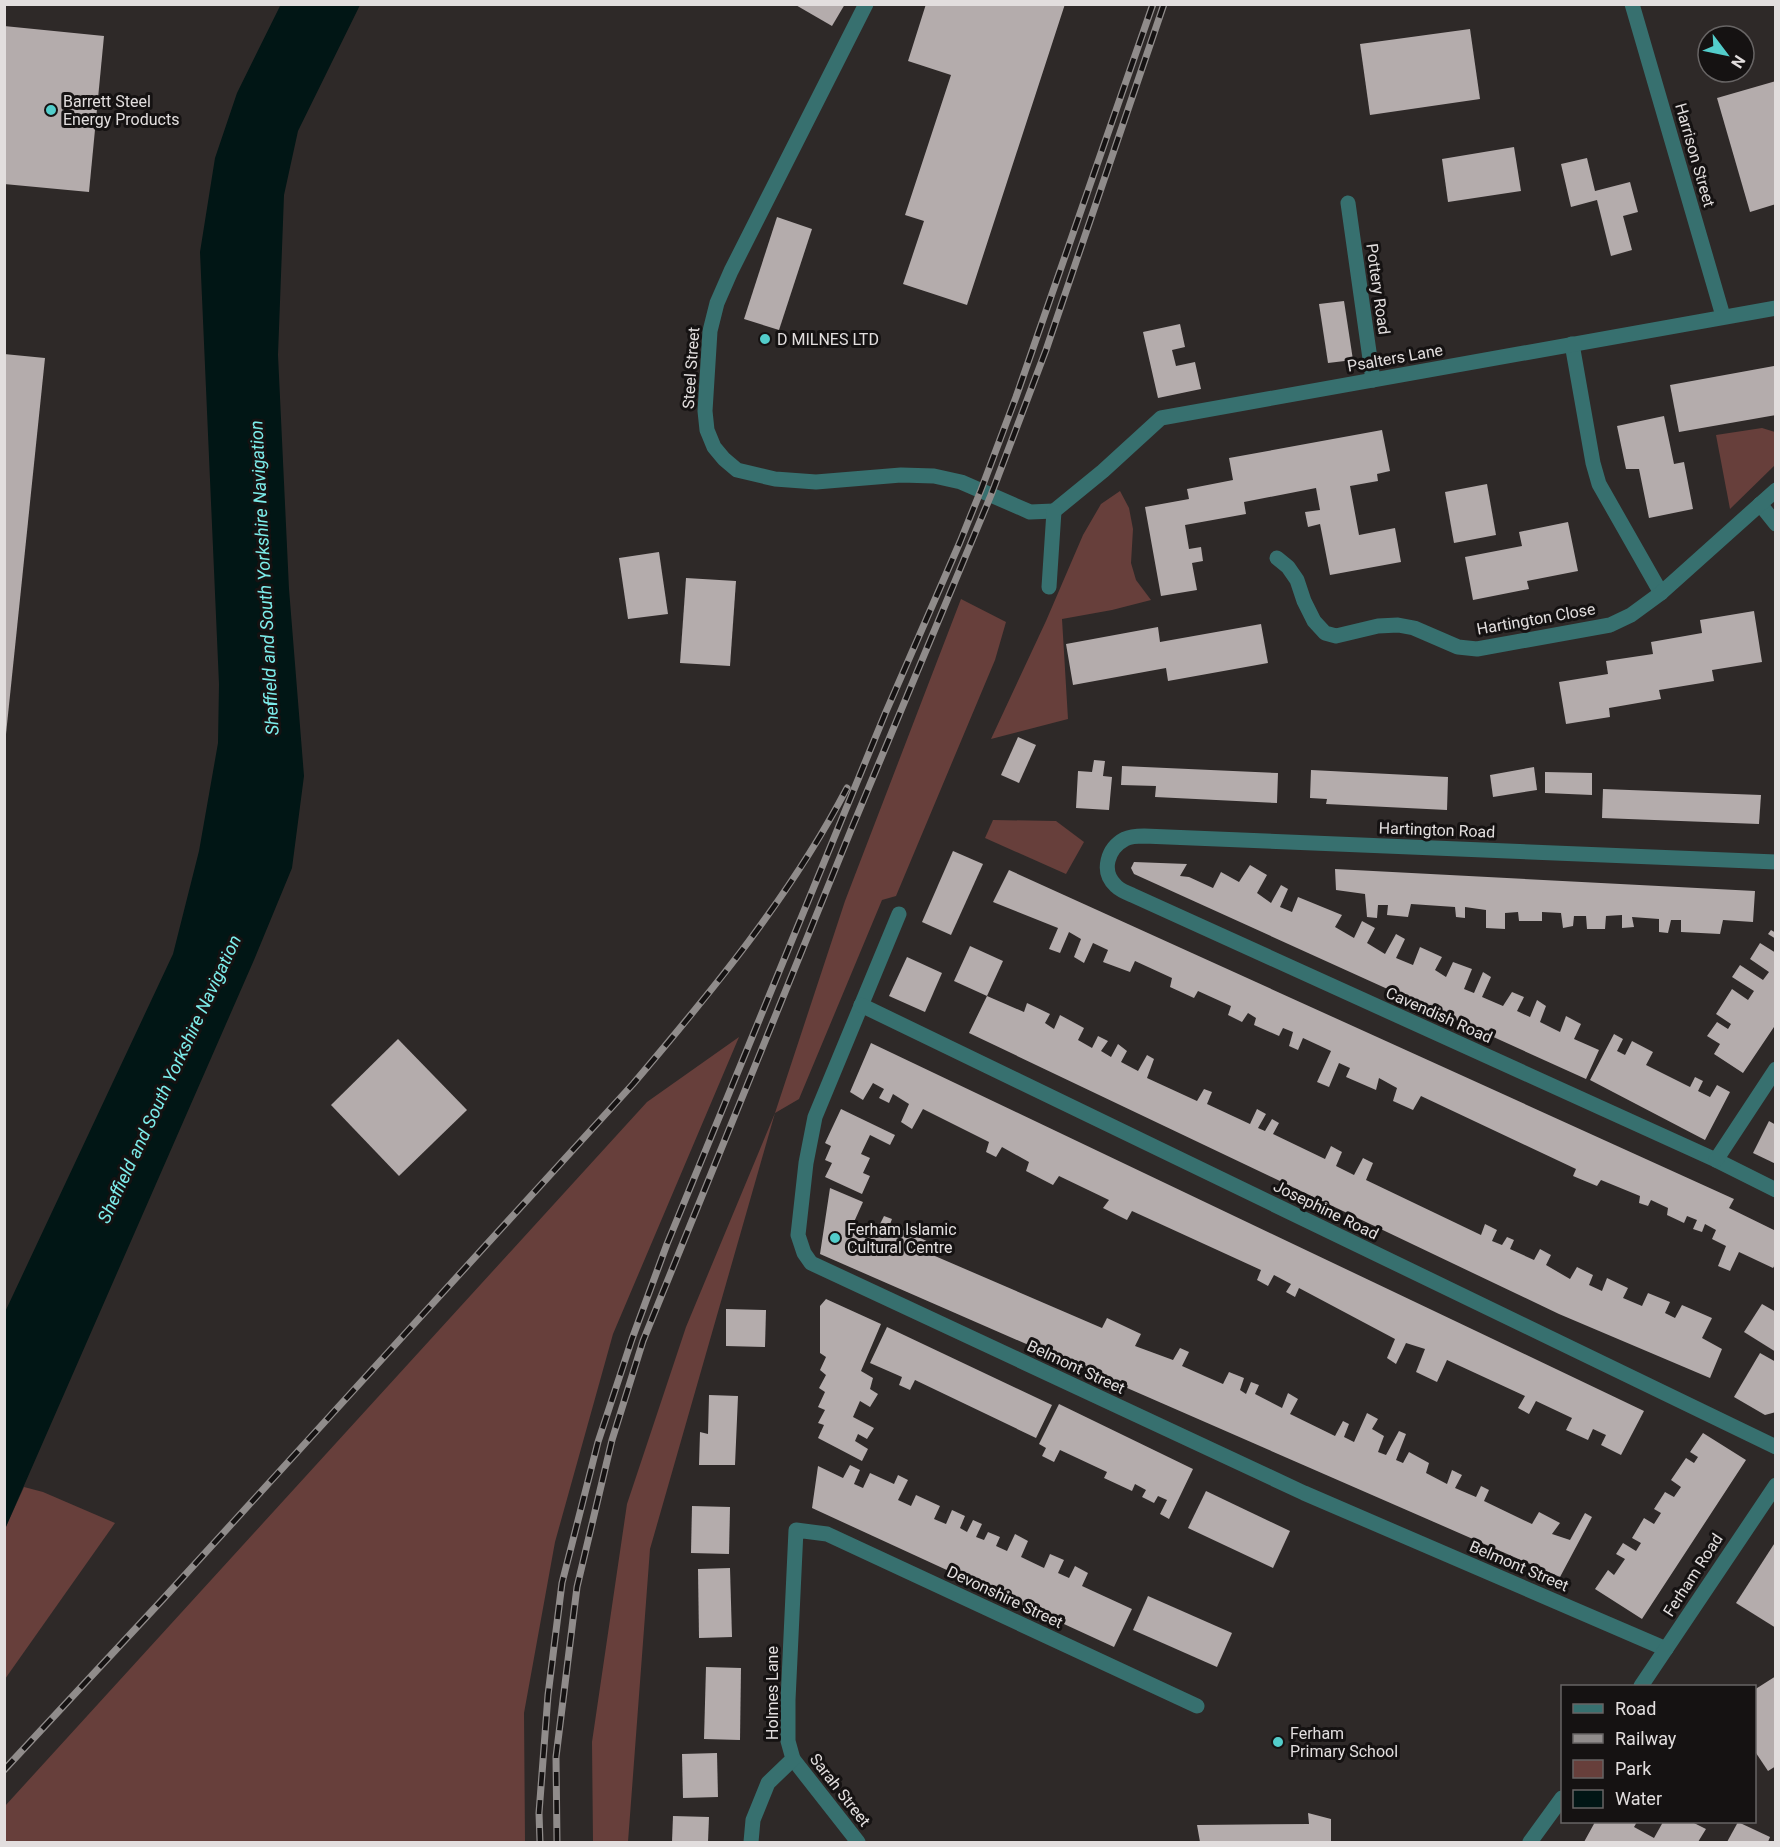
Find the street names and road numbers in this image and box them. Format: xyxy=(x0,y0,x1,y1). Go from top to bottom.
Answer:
street label: Harrison Street xyxy=(1671,101,1719,209)
street label: Pottery Road xyxy=(1362,242,1394,336)
street label: Steel Street xyxy=(679,327,703,409)
street label: Psalters Lane xyxy=(1346,340,1444,376)
street label: Hartington Close xyxy=(1475,599,1597,639)
street label: Hartington Road xyxy=(1378,818,1496,842)
street label: Cavendish Road xyxy=(1383,983,1495,1047)
street label: Josephine Road xyxy=(1270,1176,1382,1244)
street label: Belmont Street xyxy=(1024,1336,1128,1398)
street label: Ferham Road xyxy=(1659,1530,1727,1620)
street label: Belmont Street xyxy=(1467,1537,1571,1595)
street label: Devonshire Street xyxy=(944,1562,1066,1632)
street label: Holmes Lane xyxy=(763,1646,782,1740)
street label: Sarah Street xyxy=(806,1750,874,1830)

